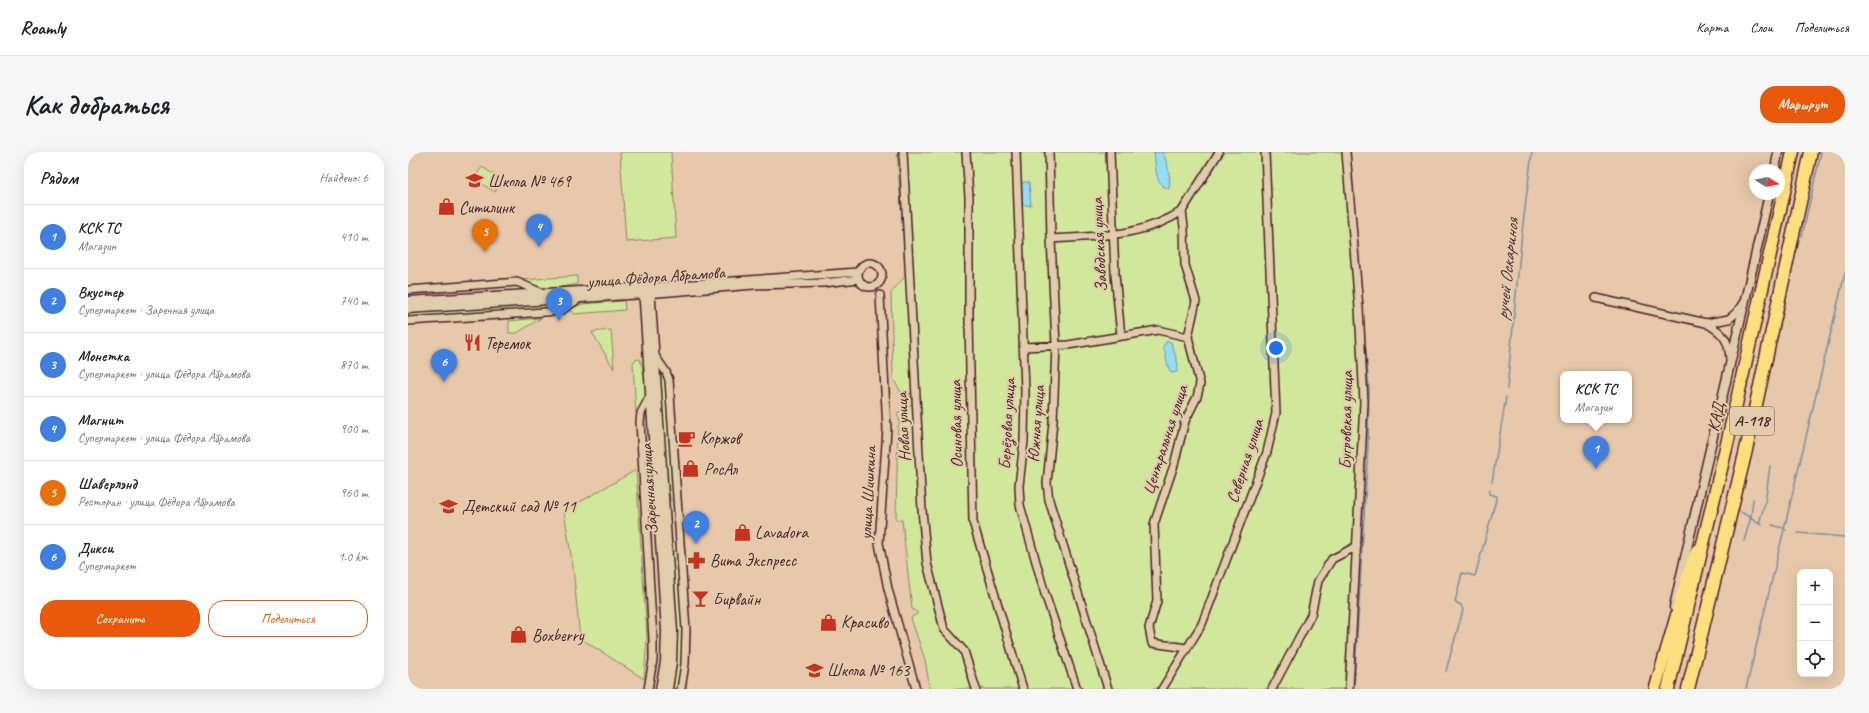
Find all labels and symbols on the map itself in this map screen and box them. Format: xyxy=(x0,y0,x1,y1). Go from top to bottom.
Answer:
north arrow xyxy=(1749,164,1785,200)
school or university icon: Школа № 469 xyxy=(465,171,485,191)
place label: Школа № 469 xyxy=(488,171,572,192)
street label: Заводская улица xyxy=(1086,196,1112,293)
shop icon: Ситилинк xyxy=(436,197,456,217)
place label: Ситилинк xyxy=(459,197,516,218)
pin: 4 xyxy=(526,214,552,247)
water label: ручей Оскариноя xyxy=(1491,215,1524,322)
pin: 5 xyxy=(472,219,498,252)
street label: улица Фёдора Абрамова xyxy=(586,262,727,292)
pin: 3 xyxy=(546,288,572,321)
restaurant icon: Теремок xyxy=(462,333,482,353)
place label: Теремок xyxy=(485,333,532,354)
your location xyxy=(1266,338,1286,358)
pin: 6 xyxy=(431,349,457,382)
street label: Бугровская улица xyxy=(1335,369,1357,469)
street label: Берёзовая улица xyxy=(994,376,1021,470)
street label: Осиновая улица xyxy=(945,378,967,468)
street label: Центральная улица xyxy=(1137,381,1193,497)
street label: Южная улица xyxy=(1023,384,1049,463)
street label: Новая улица xyxy=(891,390,915,462)
street label: КАД xyxy=(1702,399,1730,434)
road number: А-118 xyxy=(1730,407,1774,435)
street label: Северная улица xyxy=(1222,415,1269,506)
cafe icon: Коржов xyxy=(677,428,697,448)
place label: Коржов xyxy=(700,428,744,449)
pin: 1 xyxy=(1583,436,1609,469)
street label: Заречная улица xyxy=(635,441,663,535)
street label: улица Шишкина xyxy=(855,444,881,541)
shop icon: РосАл xyxy=(681,459,701,479)
place label: РосАл xyxy=(704,459,738,480)
school or university icon: Детский сад № 11 xyxy=(439,496,459,516)
place label: Детский сад № 11 xyxy=(462,496,577,517)
pin: 2 xyxy=(683,511,709,544)
shop icon: Lavadora xyxy=(732,522,752,542)
place label: Lavadora xyxy=(755,522,810,543)
pharmacy icon: Вита Экспресс xyxy=(687,550,707,570)
place label: Вита Экспресс xyxy=(710,550,797,571)
bar icon: Бирвайн xyxy=(690,589,710,609)
place label: Бирвайн xyxy=(713,589,761,610)
shop icon: Красиво xyxy=(818,612,838,632)
place label: Красиво xyxy=(841,612,889,633)
shop icon: Boxberry xyxy=(509,625,529,645)
place label: Boxberry xyxy=(532,625,585,646)
school or university icon: Школа № 163 xyxy=(804,660,824,680)
place label: Школа № 163 xyxy=(827,660,911,681)

